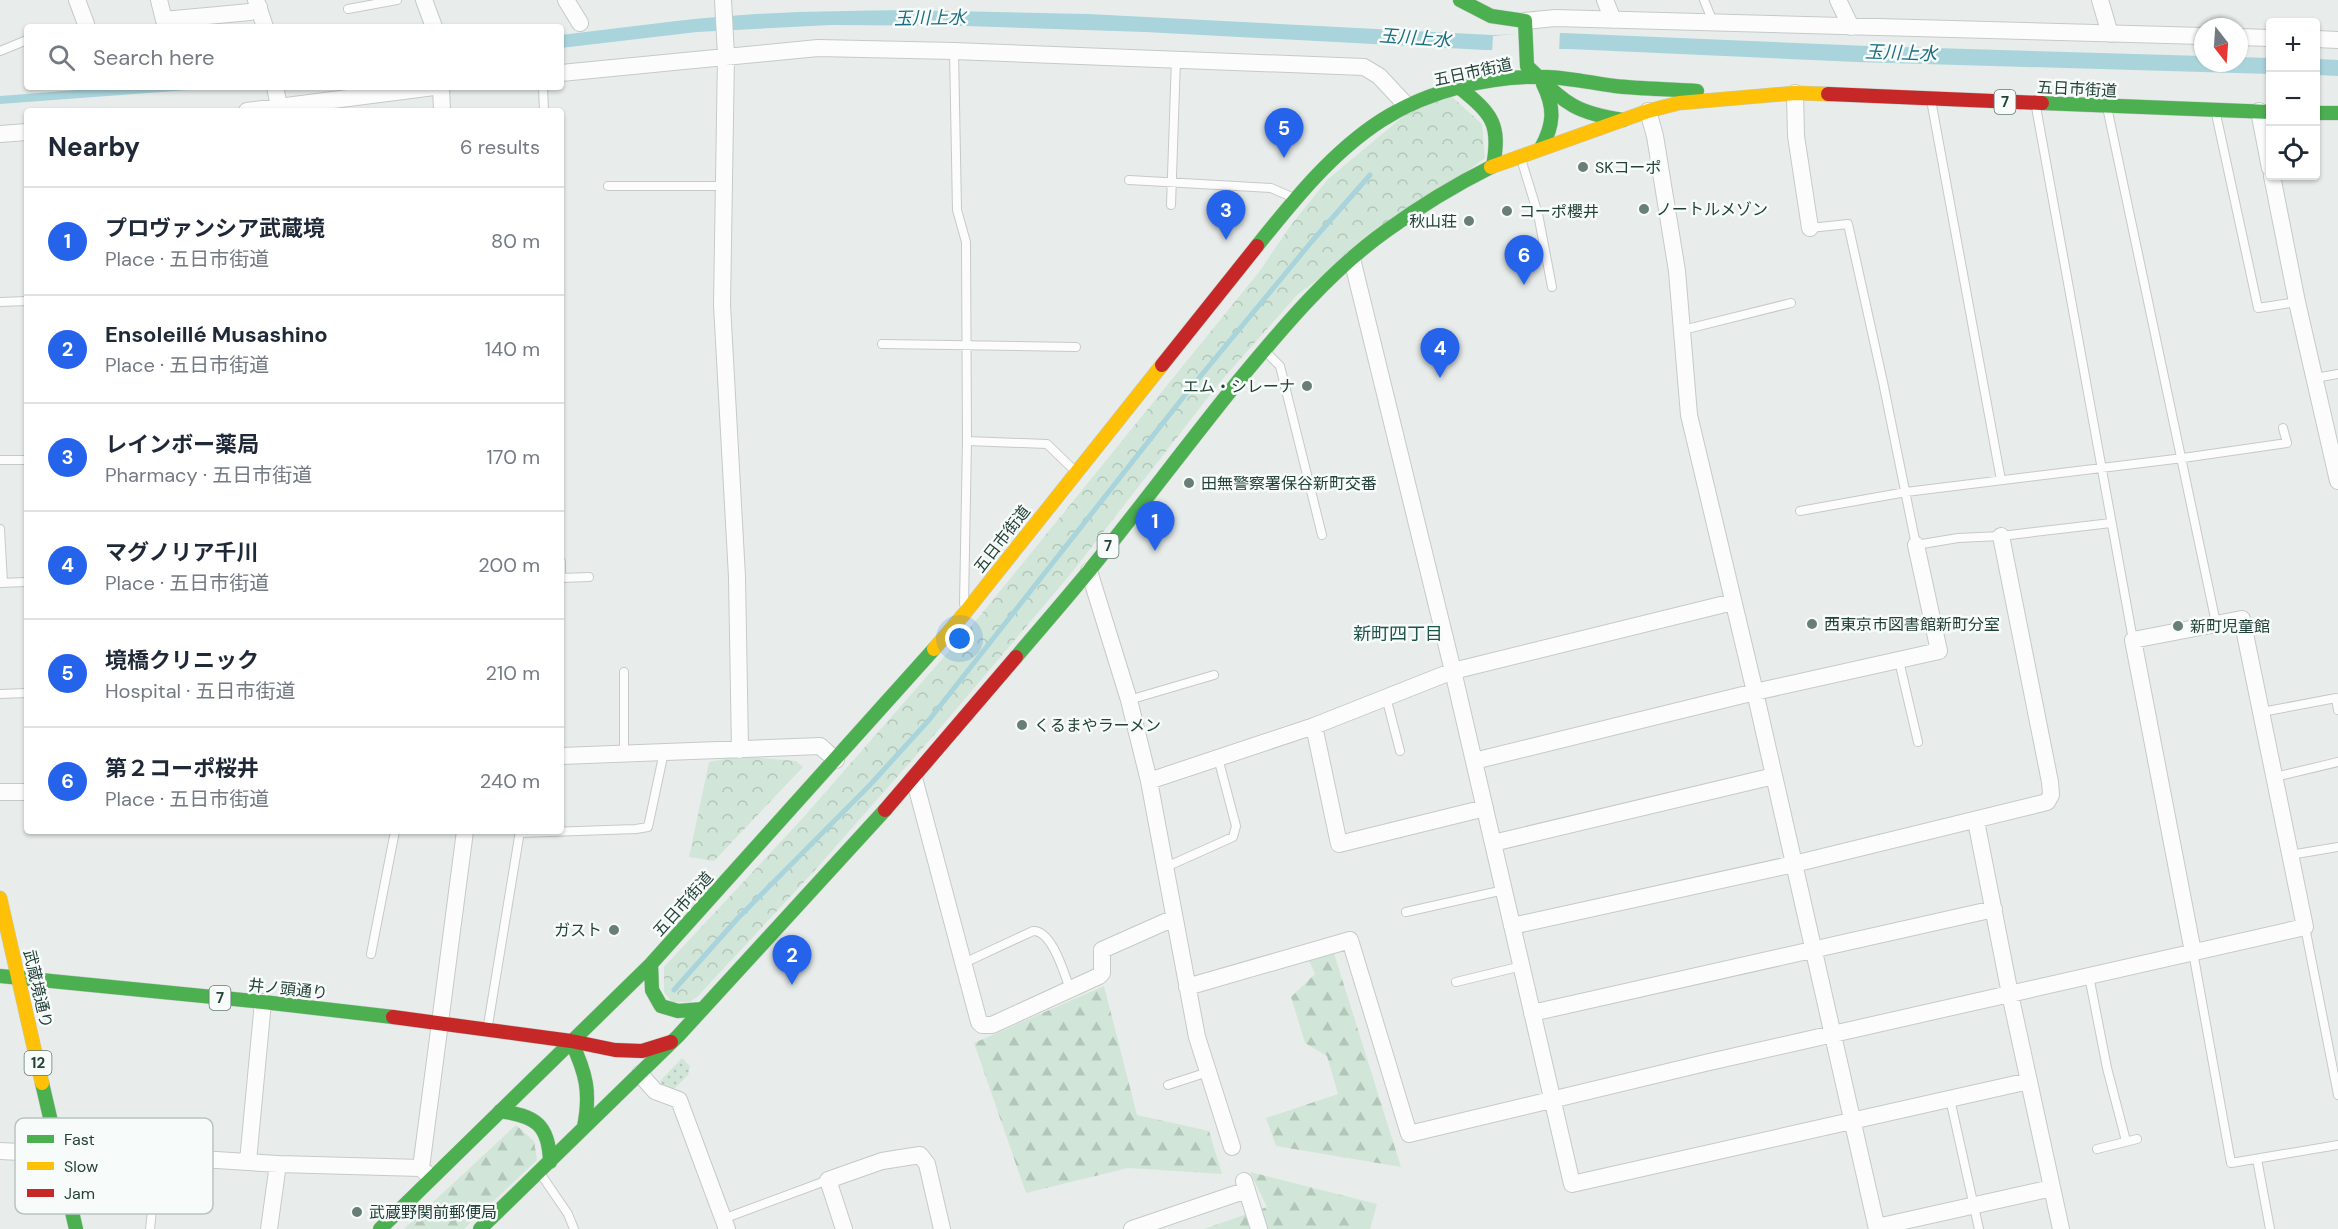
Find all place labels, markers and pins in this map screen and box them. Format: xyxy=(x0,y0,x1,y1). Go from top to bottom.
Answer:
pin: 5 xyxy=(1264,108,1304,158)
place label: SKコーポ xyxy=(1595,157,1662,178)
marker: SKコーポ xyxy=(1576,160,1590,174)
pin: 3 xyxy=(1206,190,1246,240)
place label: ノートルメゾン xyxy=(1656,199,1768,220)
place label: コーポ櫻井 xyxy=(1519,201,1599,222)
marker: ノートルメゾン xyxy=(1637,202,1651,216)
marker: コーポ櫻井 xyxy=(1500,204,1514,218)
place label: 秋山荘 xyxy=(1409,211,1457,232)
marker: 秋山荘 xyxy=(1462,214,1476,228)
pin: 6 xyxy=(1504,236,1544,285)
pin: 4 xyxy=(1420,328,1460,378)
place label: エム・シレーナ xyxy=(1183,376,1295,397)
marker: エム・シレーナ xyxy=(1300,379,1314,393)
place label: 田無警察署保谷新町交番 xyxy=(1201,473,1377,494)
marker: 田無警察署保谷新町交番 xyxy=(1182,476,1196,490)
pin: 1 xyxy=(1136,502,1174,551)
place label: 西東京市図書館新町分室 xyxy=(1824,614,2000,635)
place label: 新町児童館 xyxy=(2190,616,2270,637)
marker: 西東京市図書館新町分室 xyxy=(1805,617,1819,631)
marker: 新町児童館 xyxy=(2171,619,2185,633)
place label: くるまやラーメン xyxy=(1034,715,1161,736)
marker: くるまやラーメン xyxy=(1015,718,1029,732)
place label: ガスト xyxy=(554,920,602,941)
marker: ガスト xyxy=(607,923,621,937)
pin: 2 xyxy=(772,936,812,985)
place label: 武蔵野関前郵便局 xyxy=(369,1202,497,1223)
marker: 武蔵野関前郵便局 xyxy=(350,1205,364,1219)

